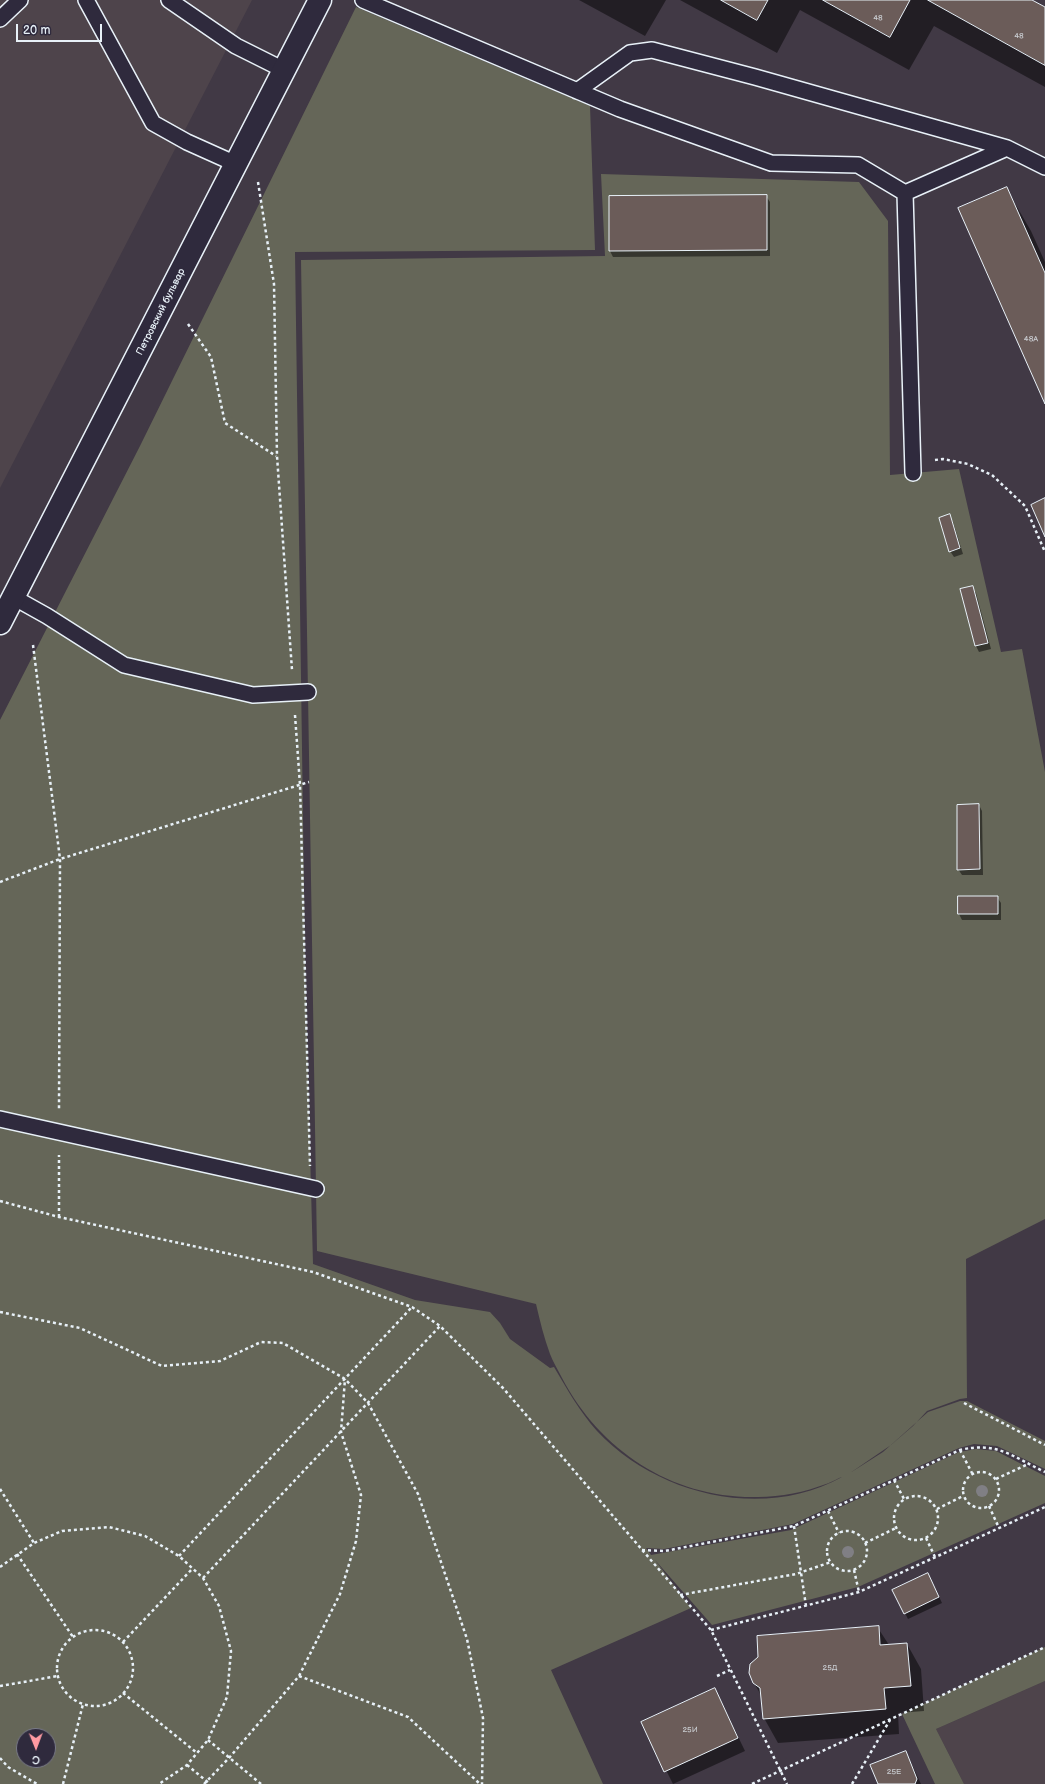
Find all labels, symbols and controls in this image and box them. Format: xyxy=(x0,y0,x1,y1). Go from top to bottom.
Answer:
house number: 48 xyxy=(873,13,883,23)
scale bar xyxy=(18,16,104,42)
text: 20 m xyxy=(23,23,50,38)
house number: 48 xyxy=(1014,31,1024,41)
street label: Петровский бульвар xyxy=(134,267,188,357)
house number: 48А xyxy=(1024,334,1038,344)
house number: 25Д xyxy=(823,1663,837,1673)
house number: 25И xyxy=(682,1725,698,1735)
north arrow xyxy=(16,1728,56,1768)
text: С xyxy=(32,1753,40,1766)
house number: 25Е xyxy=(887,1767,901,1777)

